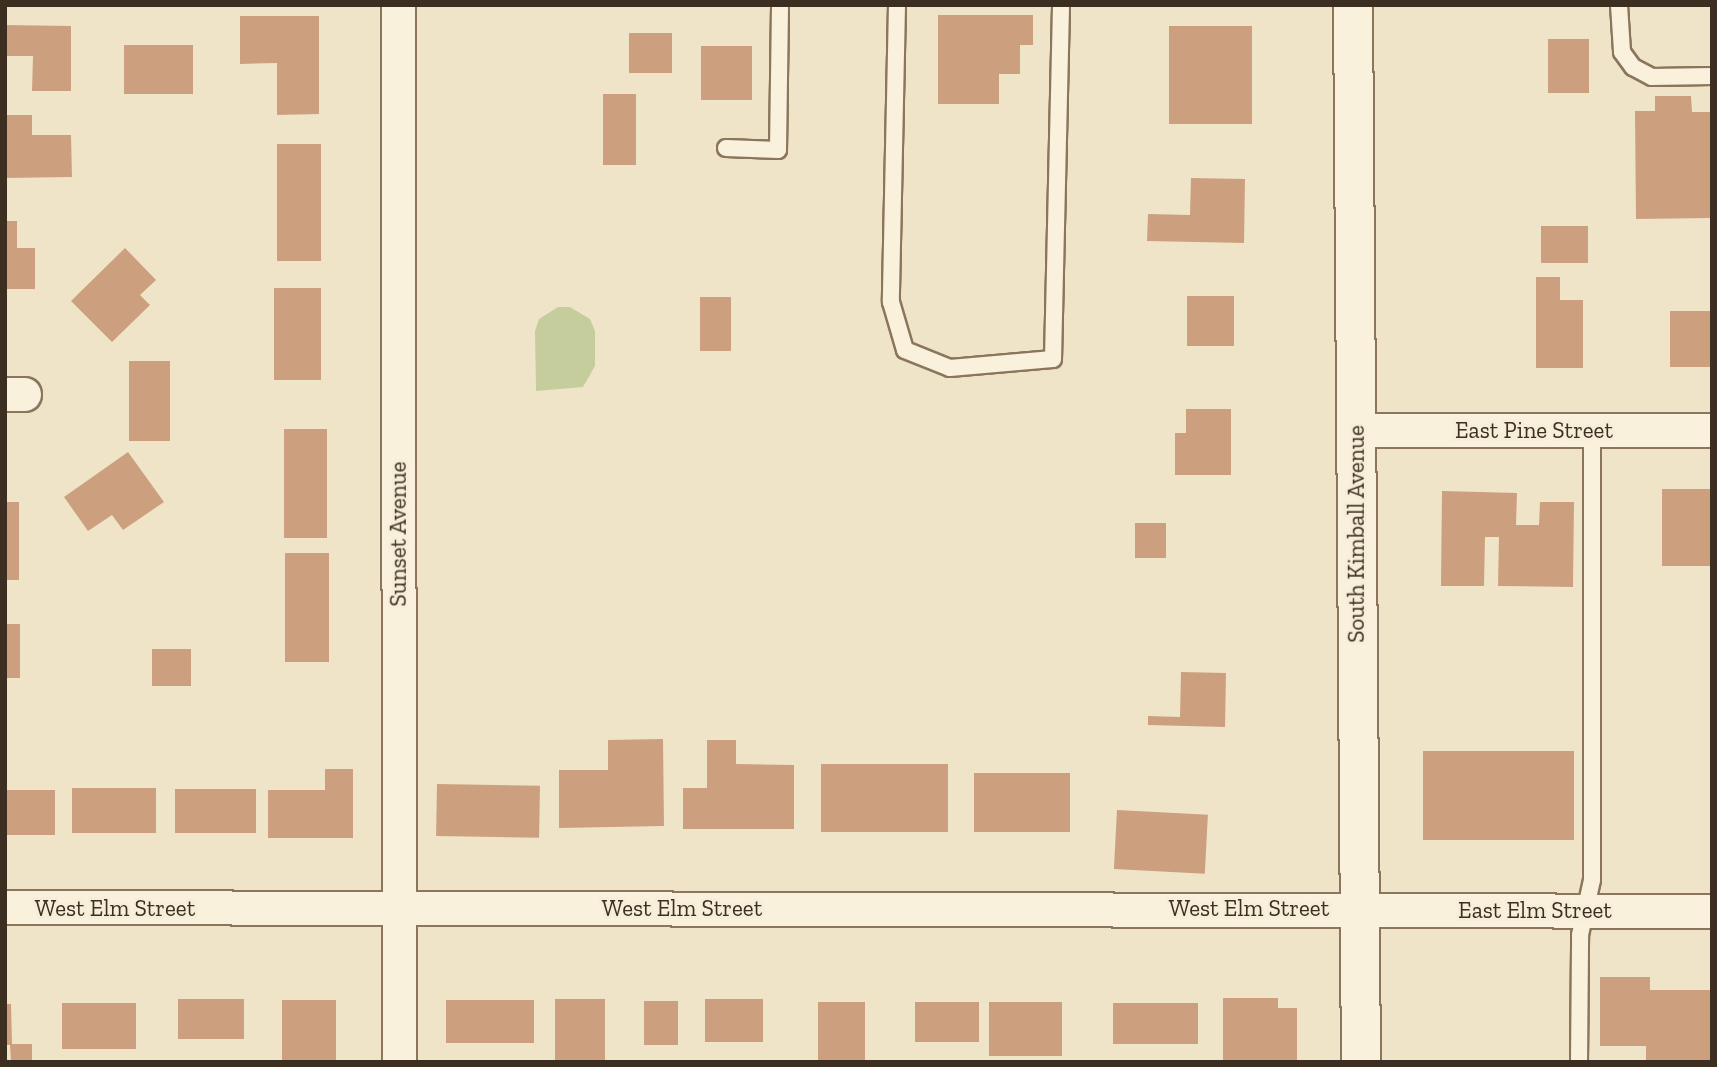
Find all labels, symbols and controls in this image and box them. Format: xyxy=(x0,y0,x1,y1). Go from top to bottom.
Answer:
street label: East Pine Street xyxy=(1455,416,1613,444)
street label: South Kimball Avenue xyxy=(1342,425,1370,643)
street label: Sunset Avenue xyxy=(384,461,412,607)
street label: West Elm Street xyxy=(35,894,195,922)
street label: West Elm Street xyxy=(602,894,762,922)
street label: West Elm Street xyxy=(1169,894,1329,922)
street label: East Elm Street xyxy=(1458,896,1612,924)

